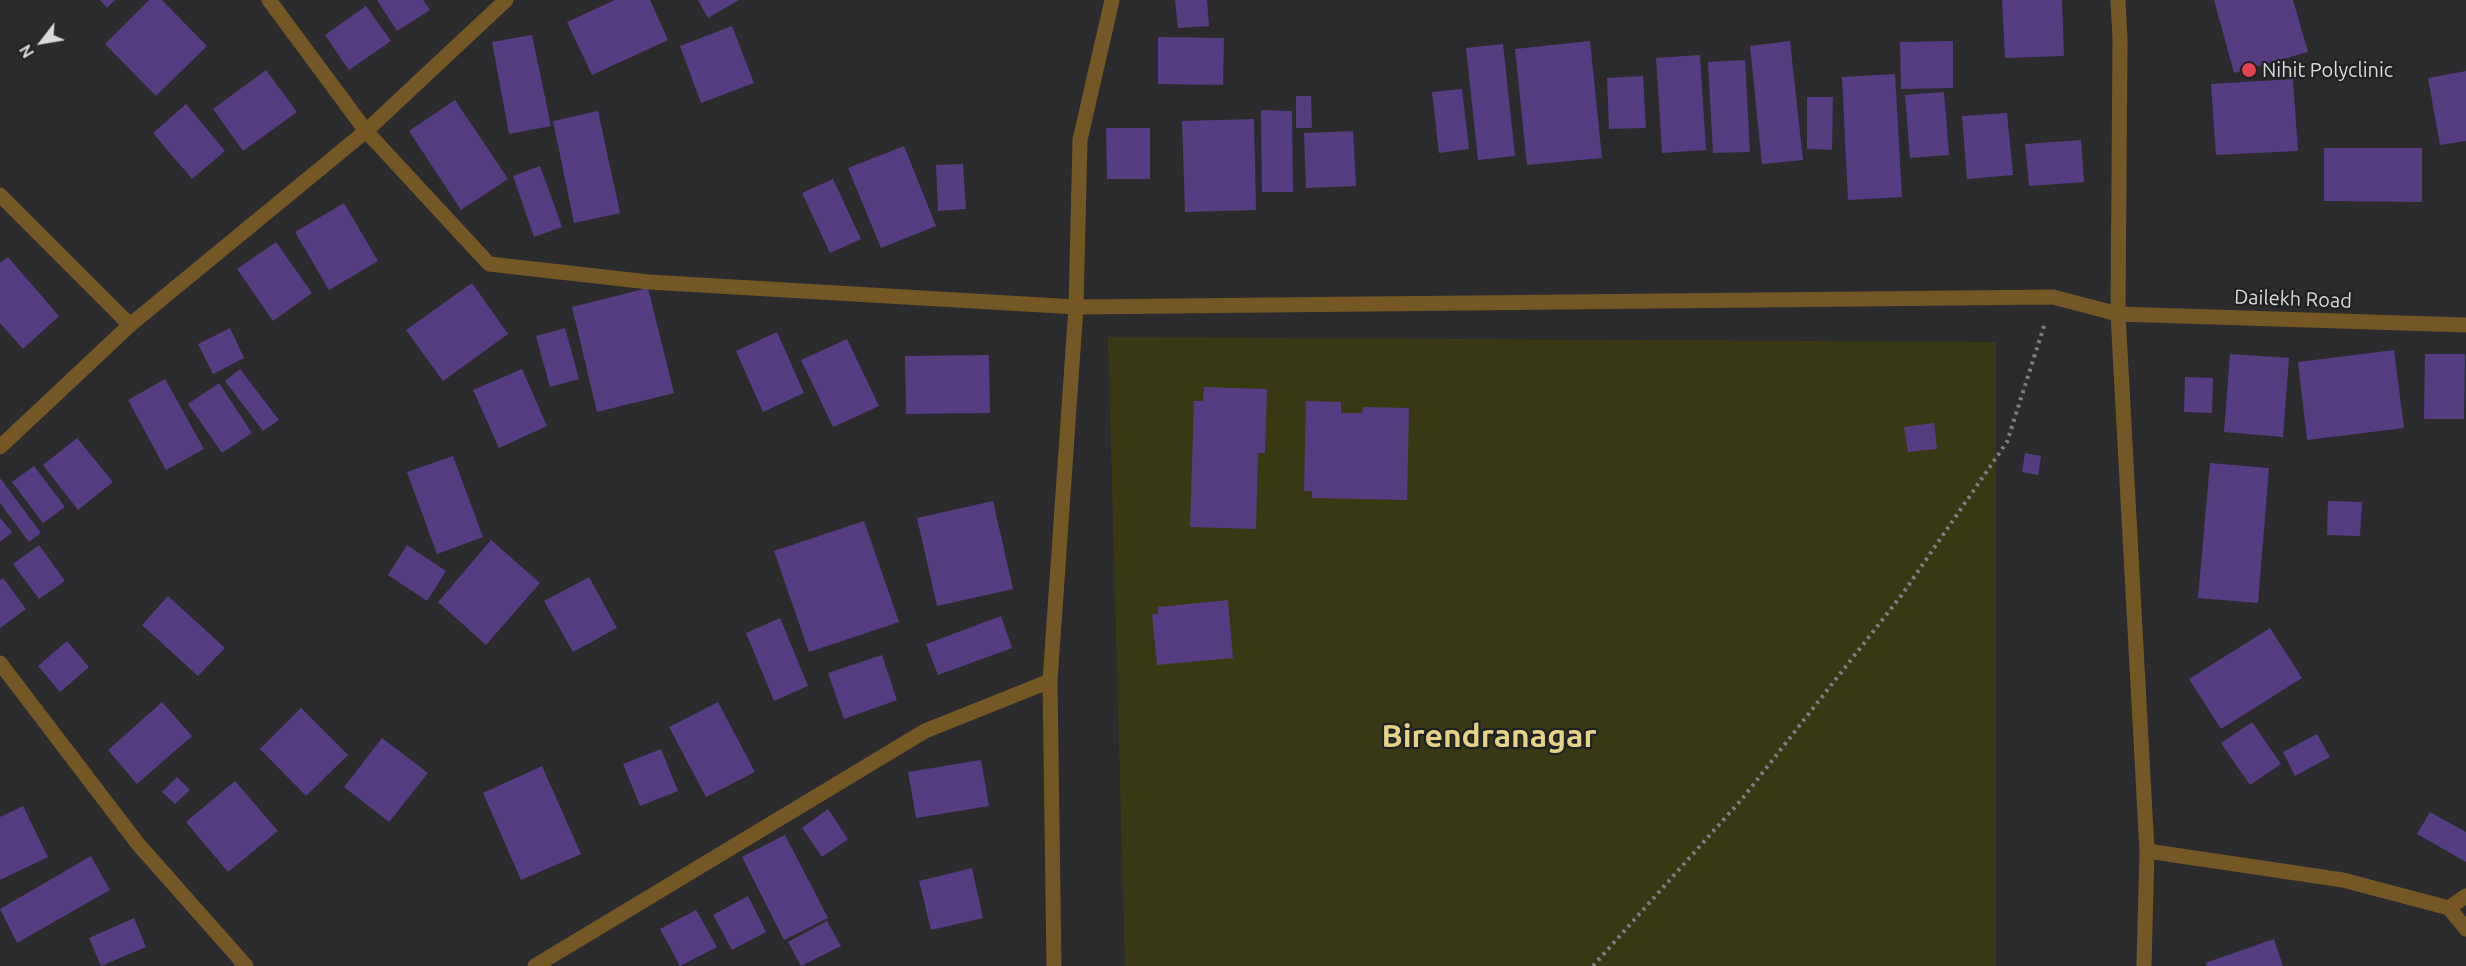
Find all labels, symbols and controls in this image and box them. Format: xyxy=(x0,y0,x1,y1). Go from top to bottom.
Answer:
north arrow xyxy=(12,12,72,72)
text: N xyxy=(16,42,37,61)
place label: Nihit Polyclinic xyxy=(2262,58,2393,82)
marker: Nihit Polyclinic xyxy=(2240,61,2258,79)
street label: Dailekh Road xyxy=(2234,285,2352,313)
district label: Birendranagar xyxy=(1381,717,1597,755)

